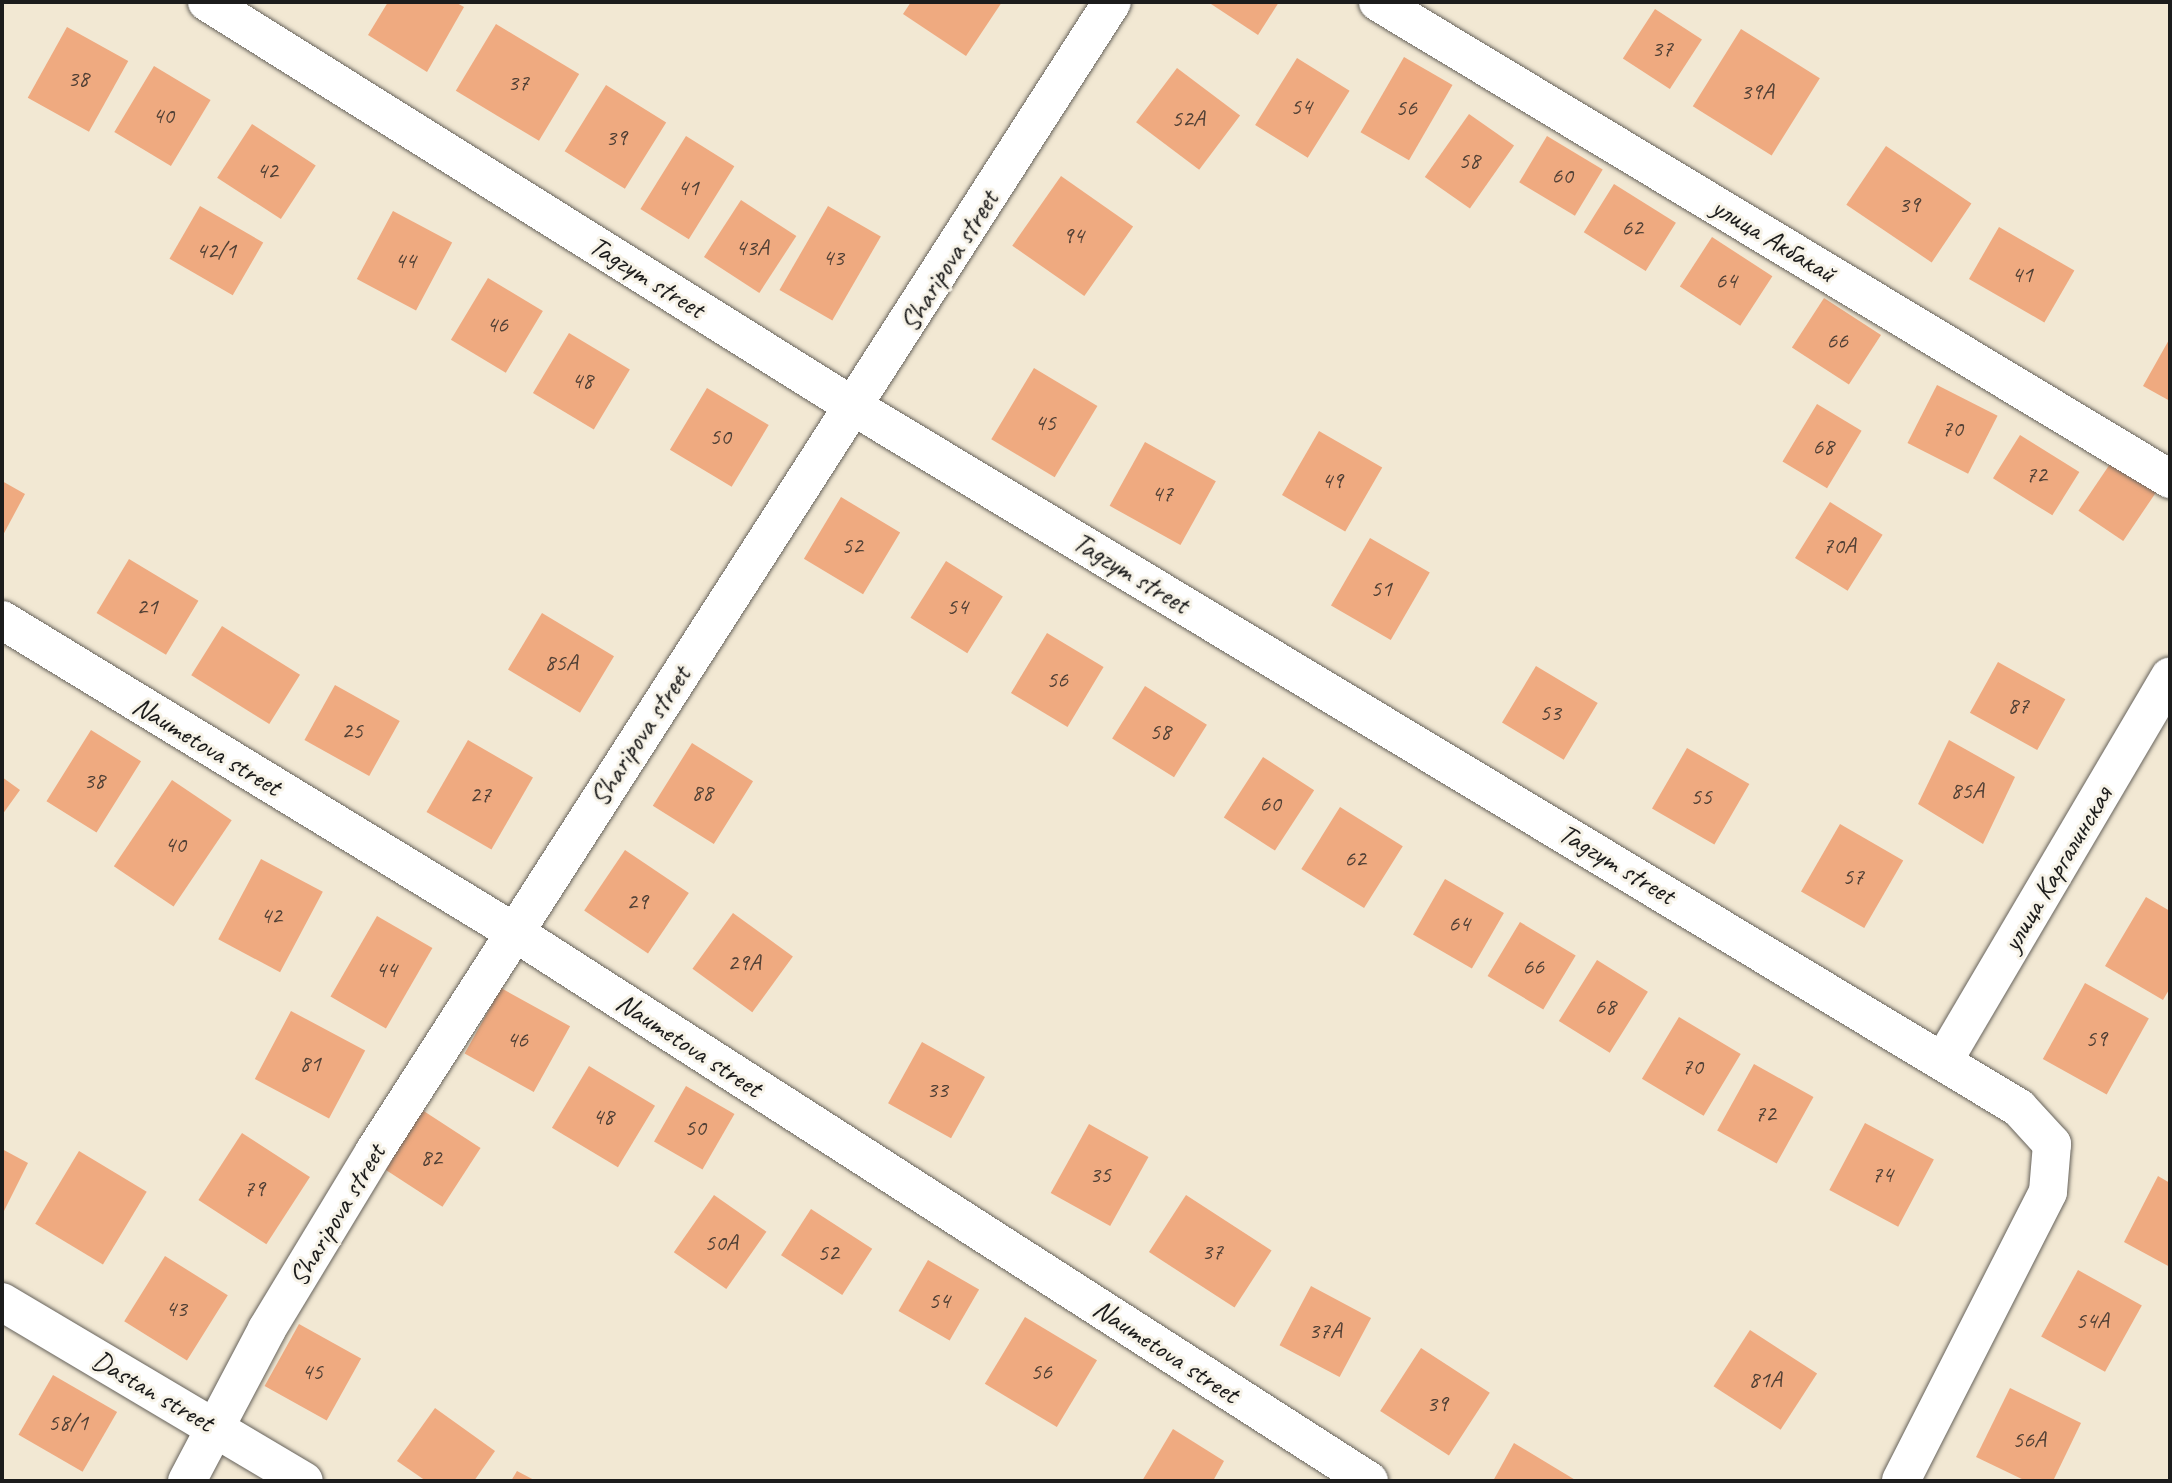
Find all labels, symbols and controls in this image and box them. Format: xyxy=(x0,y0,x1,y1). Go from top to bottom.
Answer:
house number: 37 xyxy=(1651,35,1673,63)
house number: 38 xyxy=(67,65,89,93)
house number: 37 xyxy=(507,69,529,97)
house number: 39А xyxy=(1740,78,1774,106)
house number: 54 xyxy=(1290,93,1312,121)
house number: 56 xyxy=(1395,94,1417,122)
house number: 40 xyxy=(152,102,174,130)
house number: 52А xyxy=(1171,105,1205,133)
house number: 39 xyxy=(605,124,627,152)
house number: 58 xyxy=(1458,147,1480,175)
house number: 42 xyxy=(256,157,278,185)
house number: 60 xyxy=(1551,162,1573,190)
house number: 41 xyxy=(677,174,699,202)
street label: Sharipova street xyxy=(892,184,1006,338)
street label: улица Акбакай xyxy=(1706,190,1842,290)
house number: 39 xyxy=(1898,191,1920,219)
house number: 62 xyxy=(1621,214,1643,242)
house number: 94 xyxy=(1062,222,1084,250)
street label: Tagzym street xyxy=(583,228,711,326)
house number: 43А xyxy=(735,234,769,262)
house number: 42/1 xyxy=(196,237,236,265)
house number: 43 xyxy=(822,244,844,272)
house number: 44 xyxy=(394,247,416,275)
house number: 41 xyxy=(2011,261,2033,289)
house number: 64 xyxy=(1715,267,1737,295)
house number: 46 xyxy=(486,311,508,339)
house number: 66 xyxy=(1826,327,1848,355)
house number: 48 xyxy=(571,367,593,395)
house number: 45 xyxy=(1034,409,1056,437)
house number: 70 xyxy=(1941,415,1963,443)
house number: 50 xyxy=(709,423,731,451)
house number: 68 xyxy=(1812,433,1834,461)
house number: 72 xyxy=(2025,461,2047,489)
house number: 49 xyxy=(1321,467,1343,495)
house number: 47 xyxy=(1151,480,1173,508)
street label: Tagzym street xyxy=(1067,525,1195,621)
house number: 52 xyxy=(841,532,863,560)
house number: 70А xyxy=(1822,532,1856,560)
house number: 51 xyxy=(1370,575,1392,603)
house number: 21 xyxy=(136,593,158,621)
house number: 54 xyxy=(946,593,968,621)
house number: 85А xyxy=(544,649,578,677)
street label: Sharipova street xyxy=(582,660,698,812)
house number: 56 xyxy=(1046,666,1068,694)
street label: Naumetova street xyxy=(127,689,287,803)
house number: 87 xyxy=(2007,692,2029,720)
house number: 53 xyxy=(1539,699,1561,727)
house number: 25 xyxy=(341,717,363,745)
house number: 58 xyxy=(1149,718,1171,746)
house number: 38 xyxy=(83,767,105,795)
house number: 85А xyxy=(1950,777,1984,805)
house number: 88 xyxy=(691,779,713,807)
street label: улица Каргалинская xyxy=(1995,780,2119,958)
house number: 27 xyxy=(469,781,491,809)
house number: 55 xyxy=(1690,783,1712,811)
house number: 60 xyxy=(1259,790,1281,818)
street label: Tagzym street xyxy=(1553,816,1681,912)
house number: 40 xyxy=(164,831,186,859)
house number: 62 xyxy=(1344,845,1366,873)
house number: 57 xyxy=(1842,863,1864,891)
house number: 29 xyxy=(626,888,648,916)
house number: 42 xyxy=(260,902,282,930)
house number: 64 xyxy=(1448,910,1470,938)
house number: 29А xyxy=(727,949,761,977)
house number: 66 xyxy=(1522,953,1544,981)
house number: 44 xyxy=(375,956,397,984)
street label: Naumetova street xyxy=(610,985,768,1105)
house number: 68 xyxy=(1594,993,1616,1021)
house number: 59 xyxy=(2085,1025,2107,1053)
house number: 46 xyxy=(506,1026,528,1054)
house number: 81 xyxy=(299,1050,321,1078)
house number: 70 xyxy=(1681,1053,1703,1081)
house number: 33 xyxy=(926,1076,948,1104)
house number: 72 xyxy=(1754,1100,1776,1128)
house number: 48 xyxy=(592,1103,614,1131)
house number: 50 xyxy=(684,1114,706,1142)
street label: Sharipova street xyxy=(282,1138,392,1292)
house number: 82 xyxy=(420,1144,442,1172)
house number: 35 xyxy=(1089,1161,1111,1189)
house number: 74 xyxy=(1871,1161,1893,1189)
house number: 79 xyxy=(243,1175,265,1203)
house number: 50А xyxy=(704,1229,738,1257)
house number: 37 xyxy=(1201,1238,1223,1266)
house number: 52 xyxy=(817,1239,839,1267)
house number: 54 xyxy=(928,1287,950,1315)
street label: Naumetova street xyxy=(1087,1291,1245,1411)
house number: 43 xyxy=(165,1295,187,1323)
house number: 54А xyxy=(2075,1307,2109,1335)
house number: 37А xyxy=(1308,1317,1342,1345)
street label: Dastan street xyxy=(86,1343,220,1439)
house number: 45 xyxy=(301,1358,323,1386)
house number: 56 xyxy=(1030,1358,1052,1386)
house number: 81А xyxy=(1748,1366,1782,1394)
house number: 39 xyxy=(1426,1390,1448,1418)
house number: 58/1 xyxy=(48,1409,88,1437)
house number: 56А xyxy=(2012,1426,2046,1454)

